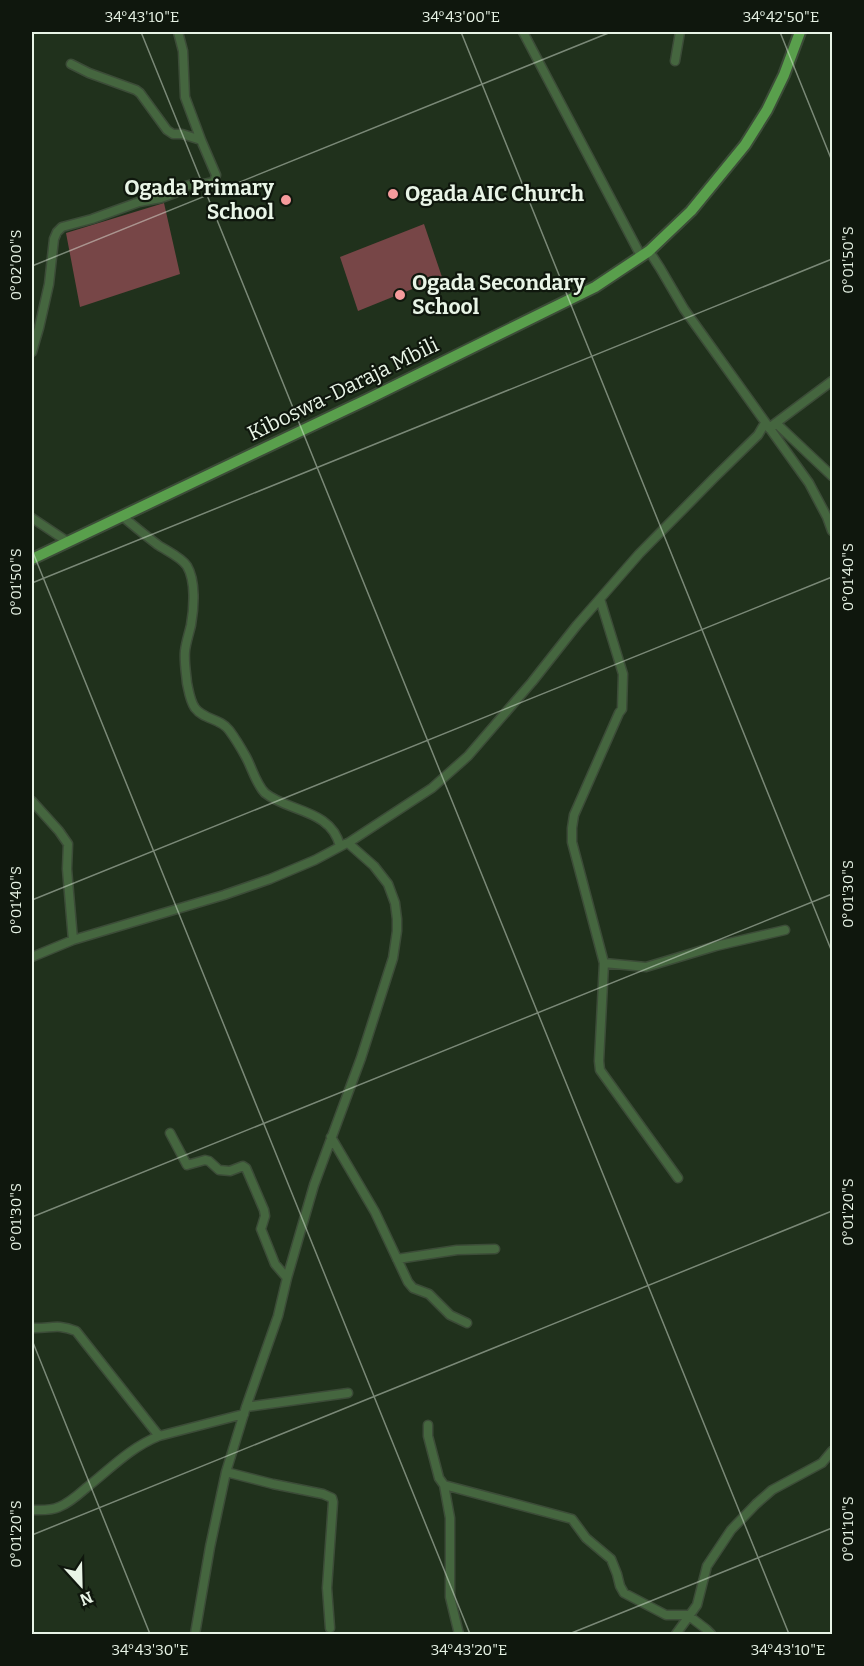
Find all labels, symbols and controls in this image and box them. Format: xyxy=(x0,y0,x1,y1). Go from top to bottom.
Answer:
text: 34°43'10"E xyxy=(105,8,179,26)
text: 34°43'00"E xyxy=(422,8,500,26)
text: 34°42'50"E xyxy=(743,8,819,26)
place label: Ogada Primary School xyxy=(124,175,274,225)
place label: Ogada AIC Church xyxy=(405,181,585,207)
marker: Ogada AIC Church xyxy=(386,187,400,201)
marker: Ogada Primary School xyxy=(279,193,293,207)
text: 0°01'50"S xyxy=(839,226,857,294)
text: 0°02'00"S xyxy=(7,229,25,301)
place label: Ogada Secondary School xyxy=(412,270,586,320)
marker: Ogada Secondary School xyxy=(393,288,407,302)
street label: Kiboswa-Daraja Mbili xyxy=(243,331,443,447)
text: 0°01'40"S xyxy=(839,543,857,611)
text: 0°01'50"S xyxy=(7,548,25,616)
text: 0°01'30"S xyxy=(839,860,857,928)
text: 0°01'40"S xyxy=(7,866,25,934)
text: 0°01'20"S xyxy=(839,1178,857,1246)
text: 0°01'30"S xyxy=(7,1183,25,1251)
text: 0°01'10"S xyxy=(839,1496,857,1562)
text: 0°01'20"S xyxy=(7,1500,25,1568)
north arrow xyxy=(51,1555,111,1615)
text: N xyxy=(77,1587,96,1610)
text: 34°43'30"E xyxy=(111,1641,189,1659)
text: 34°43'20"E xyxy=(431,1641,507,1659)
text: 34°43'10"E xyxy=(751,1641,825,1659)

